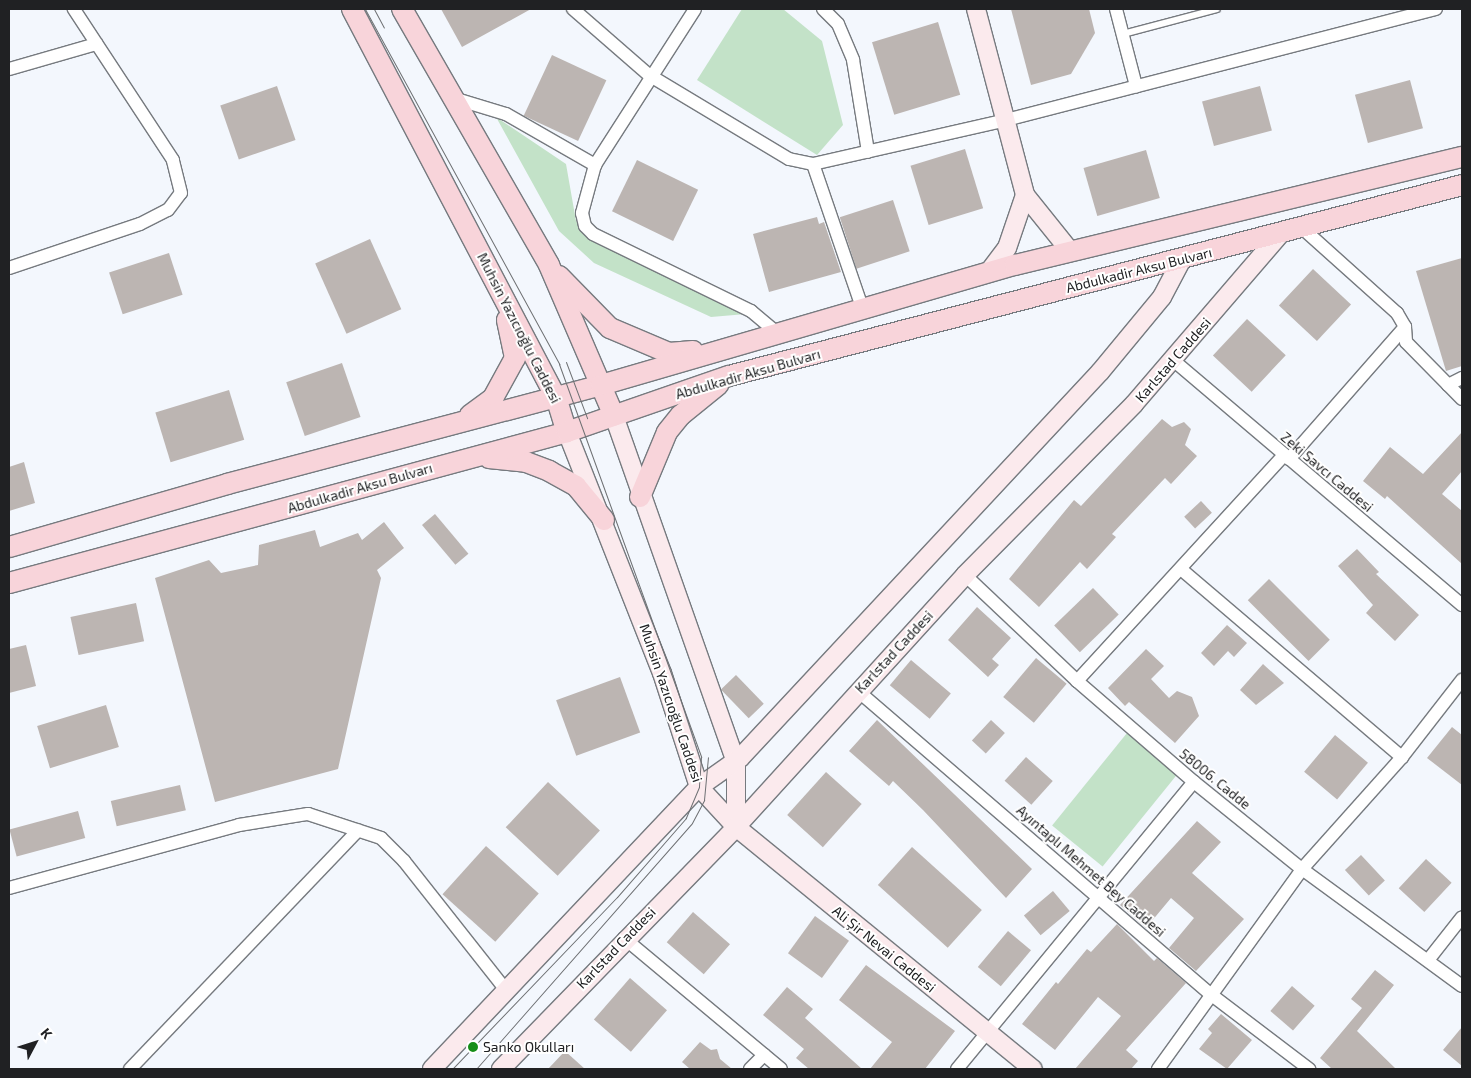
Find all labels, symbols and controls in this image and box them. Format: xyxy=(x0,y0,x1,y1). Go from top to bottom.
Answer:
street label: Abdulkadir Aksu Bulvarı xyxy=(1064,244,1214,296)
street label: Muhsin Yazıcıoğlu Caddesi xyxy=(474,250,564,406)
street label: Karlstad Caddesi xyxy=(1132,314,1214,406)
street label: Abdulkadir Aksu Bulvarı xyxy=(673,345,823,403)
street label: Zeki Savcı Caddesi xyxy=(1277,429,1377,515)
street label: Abdulkadir Aksu Bulvarı xyxy=(285,459,435,517)
street label: Karlstad Caddesi xyxy=(851,607,937,697)
street label: Muhsin Yazıcıoğlu Caddesi xyxy=(636,621,706,785)
street label: 58006. Cadde xyxy=(1176,745,1254,813)
street label: Ayıntaplı Mehmet Bey Caddesi xyxy=(1013,802,1169,940)
street label: Ali Şir Nevai Caddesi xyxy=(829,902,939,996)
street label: Karlstad Caddesi xyxy=(573,904,659,992)
north arrow xyxy=(10,1018,60,1068)
text: K xyxy=(37,1024,56,1042)
place label: Sanko Okulları xyxy=(483,1039,574,1055)
marker: Sanko Okulları xyxy=(467,1041,479,1053)

